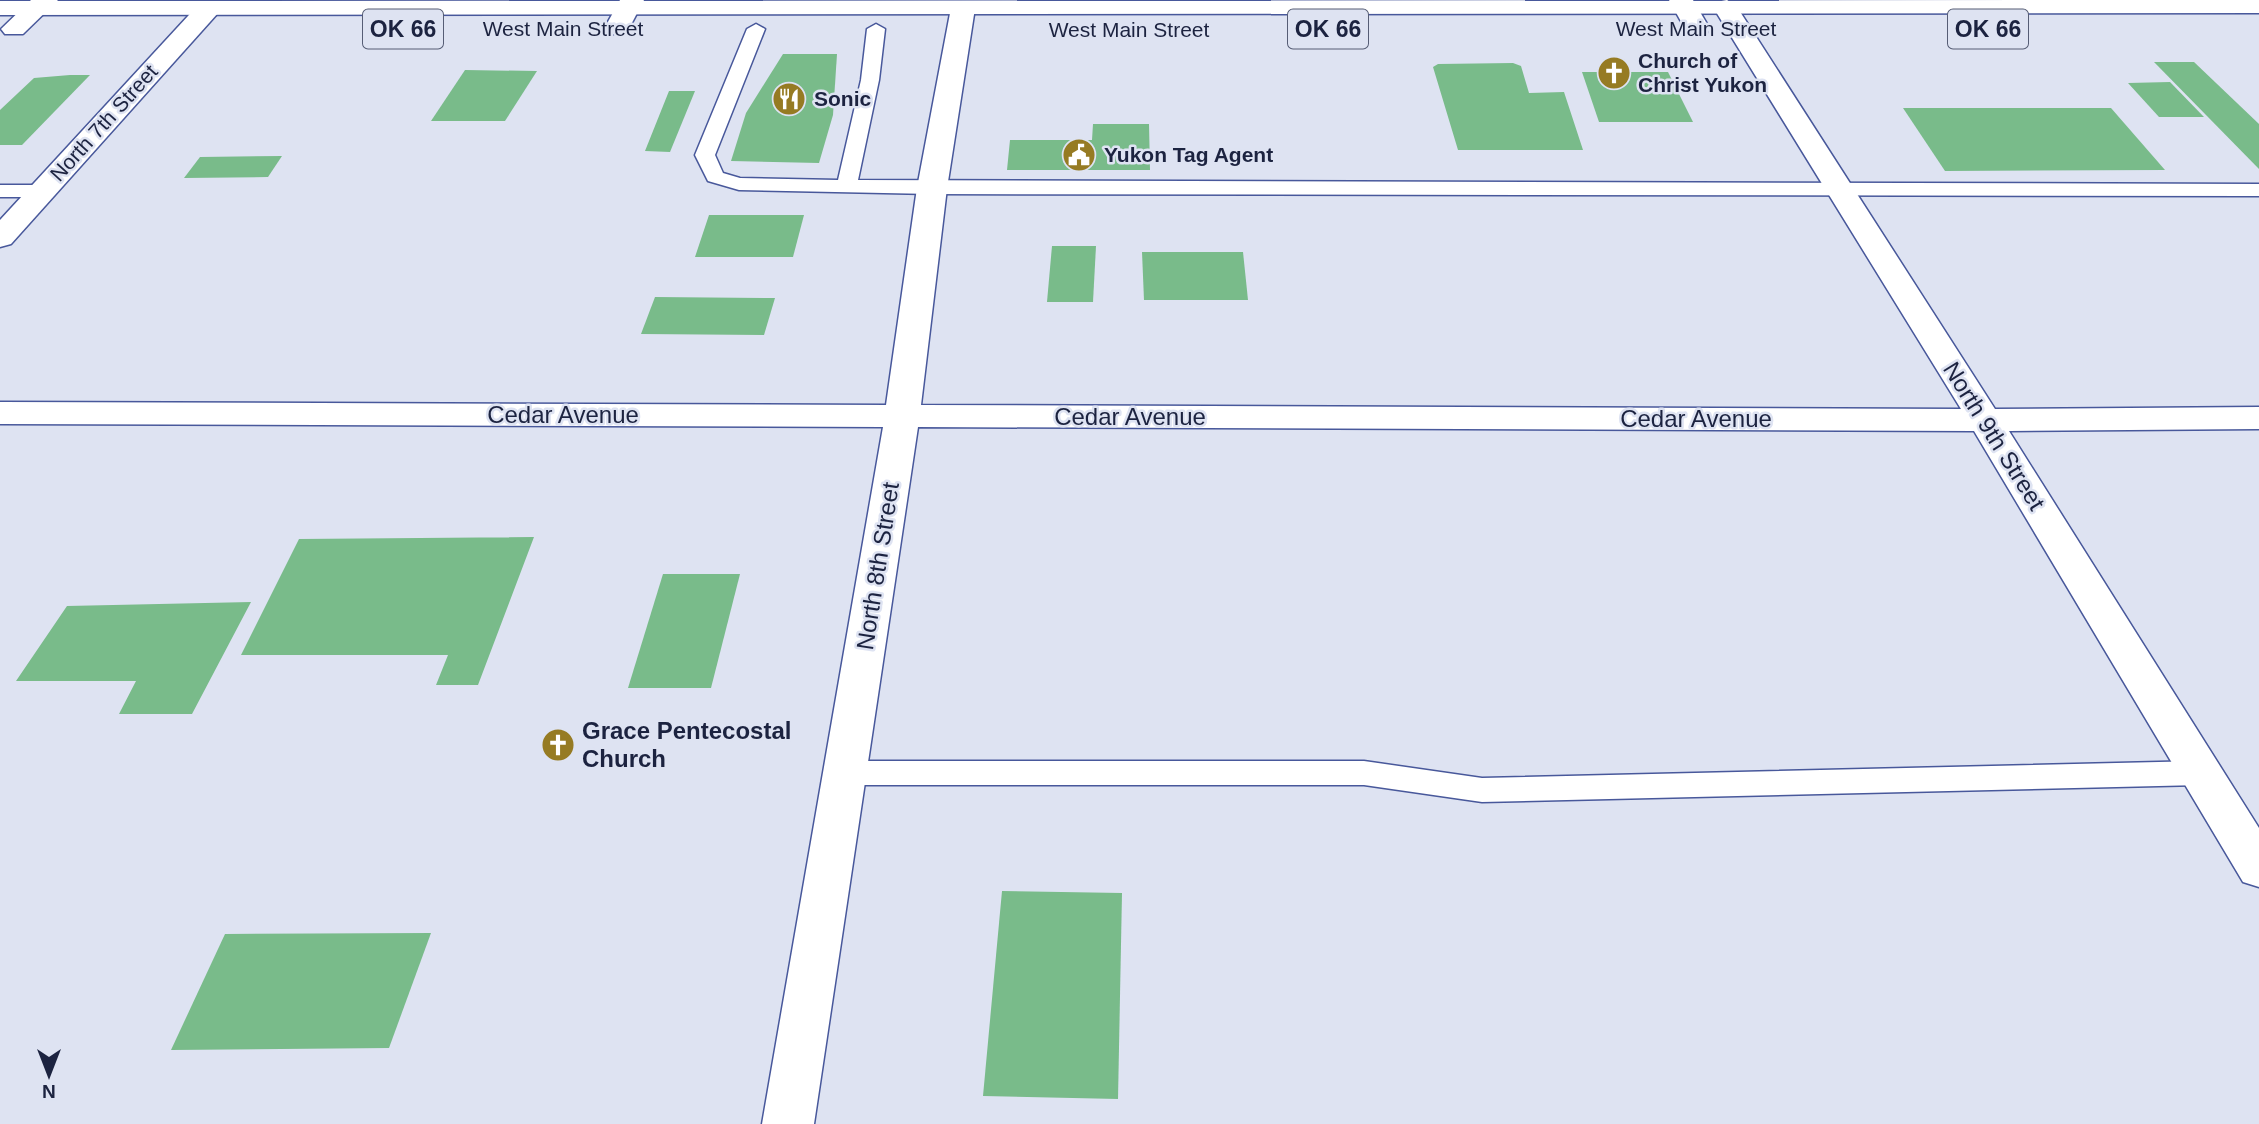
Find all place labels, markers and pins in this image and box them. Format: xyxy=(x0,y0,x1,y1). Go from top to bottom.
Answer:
place label: Church of Christ Yukon xyxy=(1638,49,1767,96)
church icon: Church of Christ Yukon xyxy=(1595,54,1633,92)
restaurant icon: Sonic xyxy=(770,80,808,118)
place label: Sonic xyxy=(814,87,871,110)
public building icon: Yukon Tag Agent xyxy=(1060,136,1098,174)
place label: Yukon Tag Agent xyxy=(1104,143,1273,166)
place label: Grace Pentecostal Church xyxy=(582,717,791,772)
church icon: Grace Pentecostal Church xyxy=(539,726,577,764)

